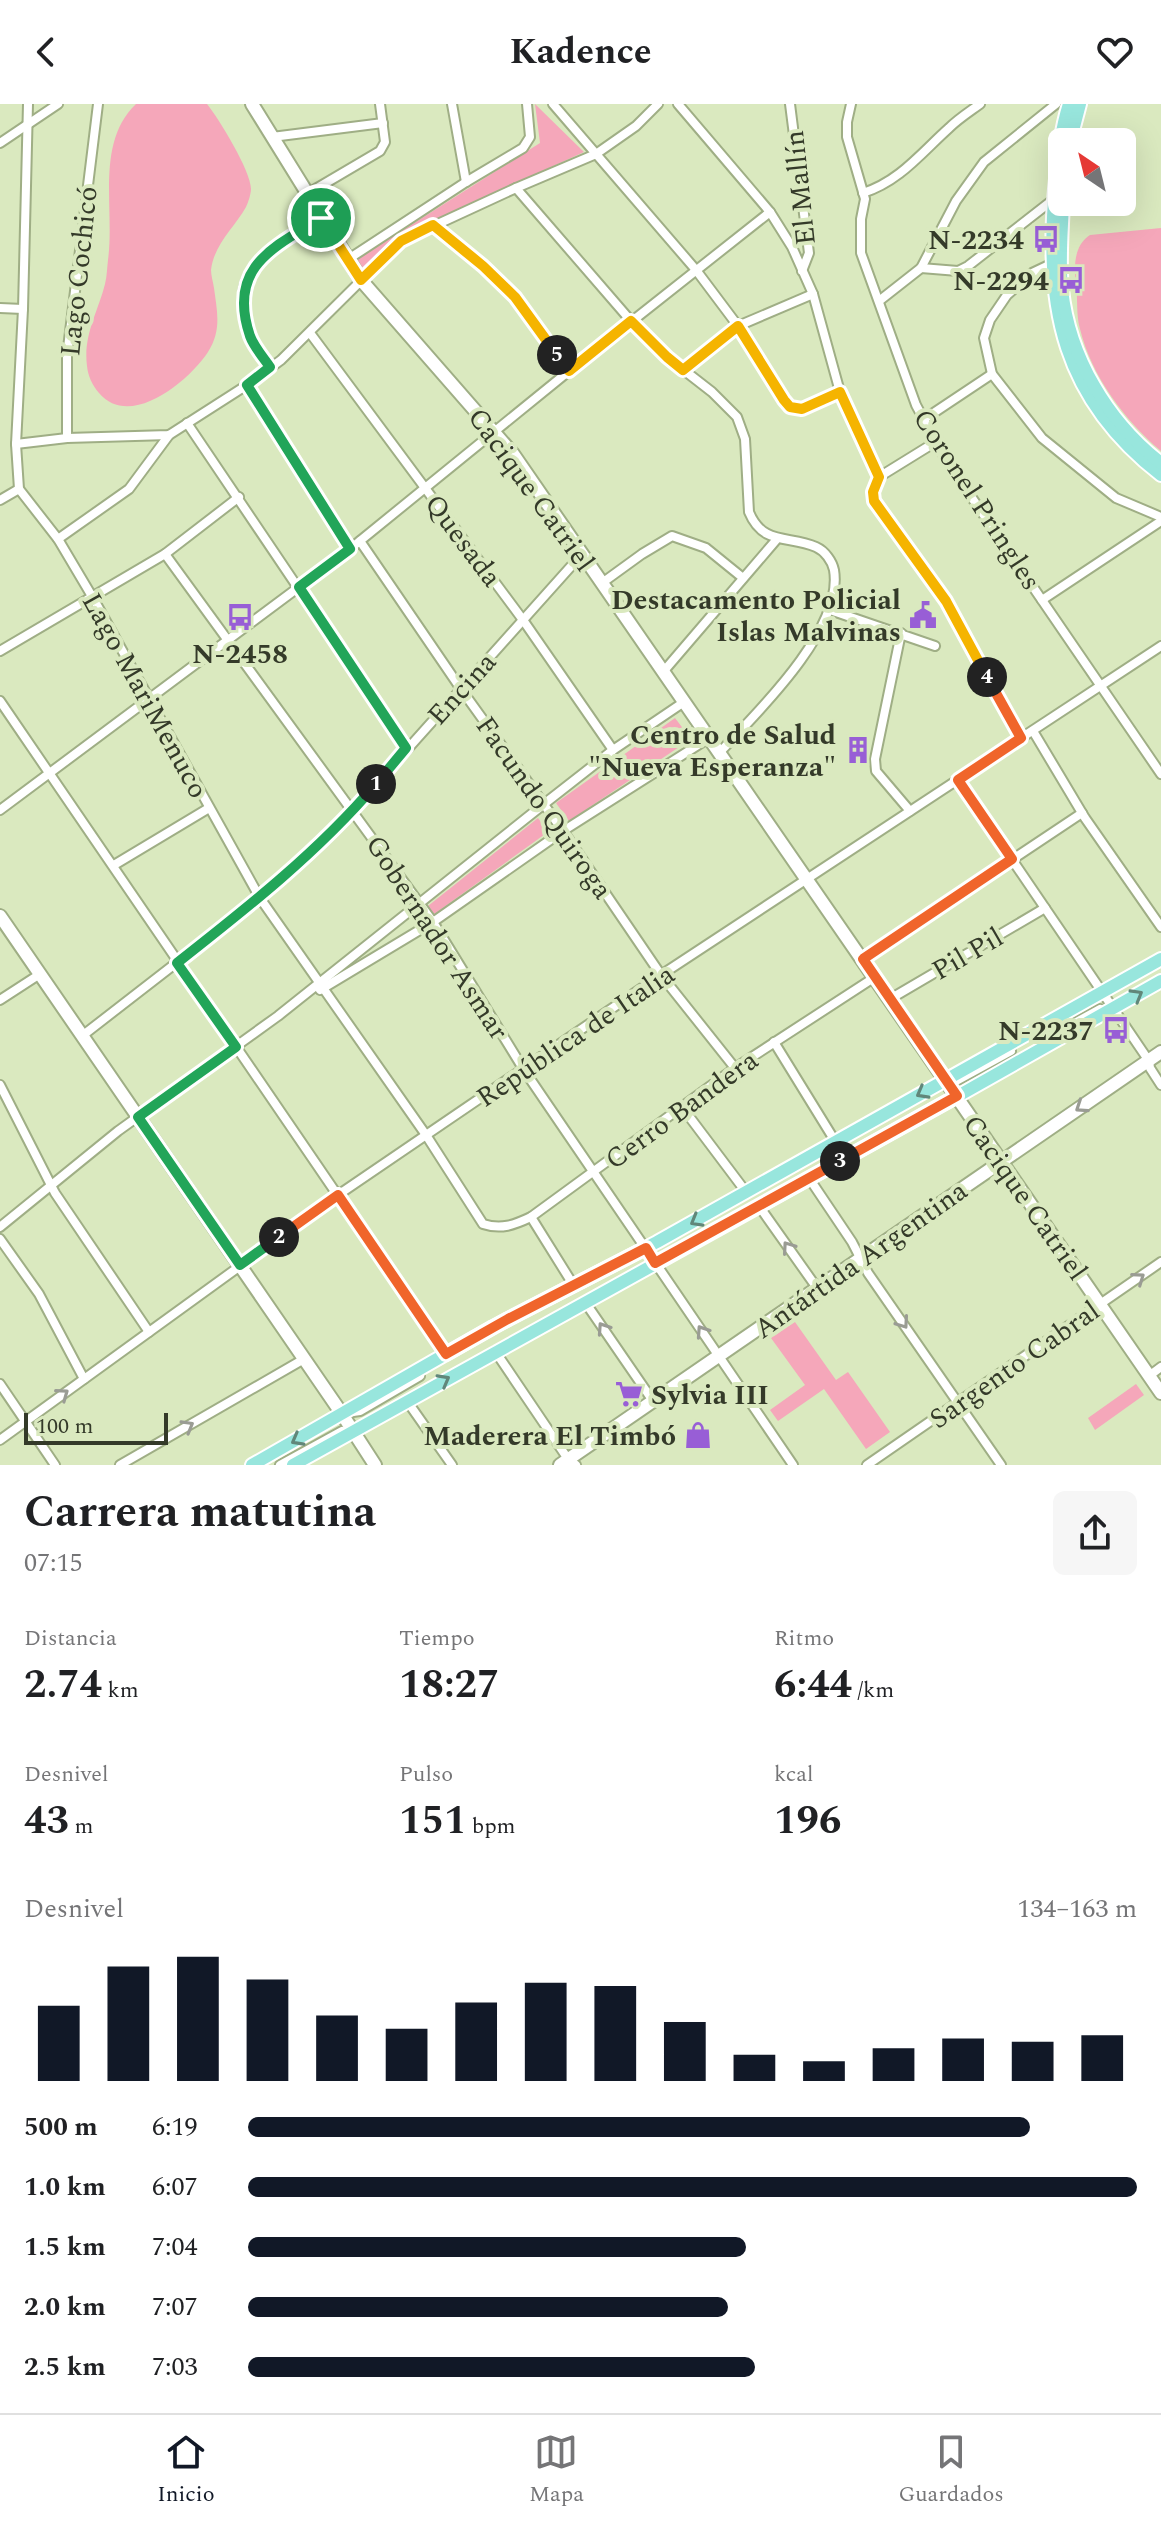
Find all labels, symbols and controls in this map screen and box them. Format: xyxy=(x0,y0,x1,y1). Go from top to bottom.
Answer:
text: Kadence xyxy=(509,25,652,80)
icon: back xyxy=(24,30,68,74)
icon: heart xyxy=(1093,30,1137,74)
street label: El Mallín xyxy=(773,128,828,247)
north arrow xyxy=(1048,128,1136,216)
map controls xyxy=(1048,128,1136,216)
street label: Lago Cochicó xyxy=(49,184,110,358)
pin xyxy=(287,184,355,252)
icon: arrive xyxy=(299,196,343,240)
place label: N-2234 xyxy=(928,219,1024,262)
bus stop icon: N-2234 xyxy=(1031,224,1061,254)
place label: N-2294 xyxy=(953,260,1049,303)
bus stop icon: N-2294 xyxy=(1056,265,1086,295)
pin: 5 xyxy=(537,335,577,375)
text: 5 xyxy=(551,338,563,371)
street label: Cacique Catriel xyxy=(456,399,605,581)
street label: Coronel Pringles xyxy=(902,400,1052,599)
street label: Quesada xyxy=(413,485,512,597)
place label: Destacamento Policial Islas Malvinas xyxy=(611,579,901,654)
street label: Lago MariMenuco xyxy=(70,585,219,807)
public building icon: Destacamento Policial Islas Malvinas xyxy=(908,600,938,630)
bus stop icon: N-2458 xyxy=(225,602,255,632)
place label: N-2458 xyxy=(192,633,288,676)
street label: Encina xyxy=(417,642,507,736)
pin: 4 xyxy=(967,657,1007,697)
text: 4 xyxy=(981,660,993,693)
street label: Facundo Quiroga xyxy=(464,707,623,909)
place label: Centro de Salud "Nueva Esperanza" xyxy=(588,714,836,789)
building icon: Centro de Salud "Nueva Esperanza" xyxy=(843,735,873,765)
pin: 1 xyxy=(356,764,396,804)
text: 1 xyxy=(370,767,382,800)
street label: Gobernador Asmar xyxy=(354,827,519,1049)
street label: Pil Pil xyxy=(924,916,1012,992)
street label: República de Italia xyxy=(468,953,684,1119)
one-way arrow xyxy=(1128,989,1143,1005)
place label: N-2237 xyxy=(998,1010,1094,1053)
bus stop icon: N-2237 xyxy=(1101,1015,1131,1045)
street label: Cerro Bandera xyxy=(596,1039,768,1181)
one-way arrow xyxy=(916,1083,931,1099)
one-way arrow xyxy=(1075,1097,1090,1112)
street label: Cacique Catriel xyxy=(952,1106,1098,1290)
pin: 3 xyxy=(820,1141,860,1181)
text: 3 xyxy=(834,1144,846,1177)
street label: Antártida Argentina xyxy=(745,1170,977,1350)
one-way arrow xyxy=(690,1211,704,1226)
pin: 2 xyxy=(259,1217,299,1257)
text: 2 xyxy=(273,1220,285,1253)
one-way arrow xyxy=(783,1242,798,1256)
one-way arrow xyxy=(1130,1273,1144,1288)
street label: Sargento Cabral xyxy=(921,1290,1109,1440)
one-way arrow xyxy=(893,1315,908,1329)
one-way arrow xyxy=(598,1323,613,1337)
one-way arrow xyxy=(697,1325,712,1340)
one-way arrow xyxy=(436,1374,450,1390)
place label: Sylvia III xyxy=(651,1374,769,1417)
supermarket icon: Sylvia III xyxy=(614,1379,644,1409)
one-way arrow xyxy=(54,1389,69,1404)
scale bar xyxy=(24,1409,168,1445)
text: 100 m xyxy=(36,1410,93,1443)
place label: Maderera El Timbó xyxy=(423,1415,676,1458)
one-way arrow xyxy=(179,1420,194,1436)
shop icon: Maderera El Timbó xyxy=(683,1420,713,1450)
one-way arrow xyxy=(291,1430,306,1446)
text: Carrera matutina xyxy=(24,1479,376,1546)
button: share xyxy=(1053,1491,1137,1575)
text: 07:15 xyxy=(24,1543,83,1583)
text: Distancia xyxy=(24,1622,117,1655)
text: Tiempo xyxy=(399,1622,475,1655)
text: Ritmo xyxy=(774,1622,834,1655)
text: 2.74 xyxy=(24,1655,102,1716)
text: 18:27 xyxy=(399,1655,499,1716)
text: 6:44 xyxy=(774,1655,852,1716)
text: km xyxy=(102,1674,139,1707)
text: /km xyxy=(852,1674,894,1707)
text: Desnivel xyxy=(24,1758,108,1791)
text: Pulso xyxy=(399,1758,453,1791)
text: kcal xyxy=(774,1758,814,1791)
text: 43 xyxy=(24,1791,69,1852)
text: 151 xyxy=(399,1791,466,1852)
text: 196 xyxy=(774,1791,841,1852)
text: m xyxy=(69,1810,93,1843)
text: bpm xyxy=(466,1810,516,1843)
text: Desnivel xyxy=(24,1889,124,1929)
text: 134–163 m xyxy=(1017,1889,1137,1929)
text: 500 m xyxy=(24,2107,98,2147)
text: 6:19 xyxy=(152,2107,198,2147)
text: 1.0 km xyxy=(24,2167,106,2207)
text: 6:07 xyxy=(152,2167,198,2207)
text: 1.5 km xyxy=(24,2227,106,2267)
text: 7:04 xyxy=(152,2227,198,2267)
text: 2.0 km xyxy=(24,2287,106,2327)
text: 7:07 xyxy=(152,2287,198,2327)
text: 2.5 km xyxy=(24,2347,106,2387)
text: 7:03 xyxy=(152,2347,198,2387)
tab: Inicio xyxy=(157,2430,215,2511)
tab: Mapa xyxy=(529,2430,584,2511)
tab: Guardados xyxy=(898,2430,1004,2511)

